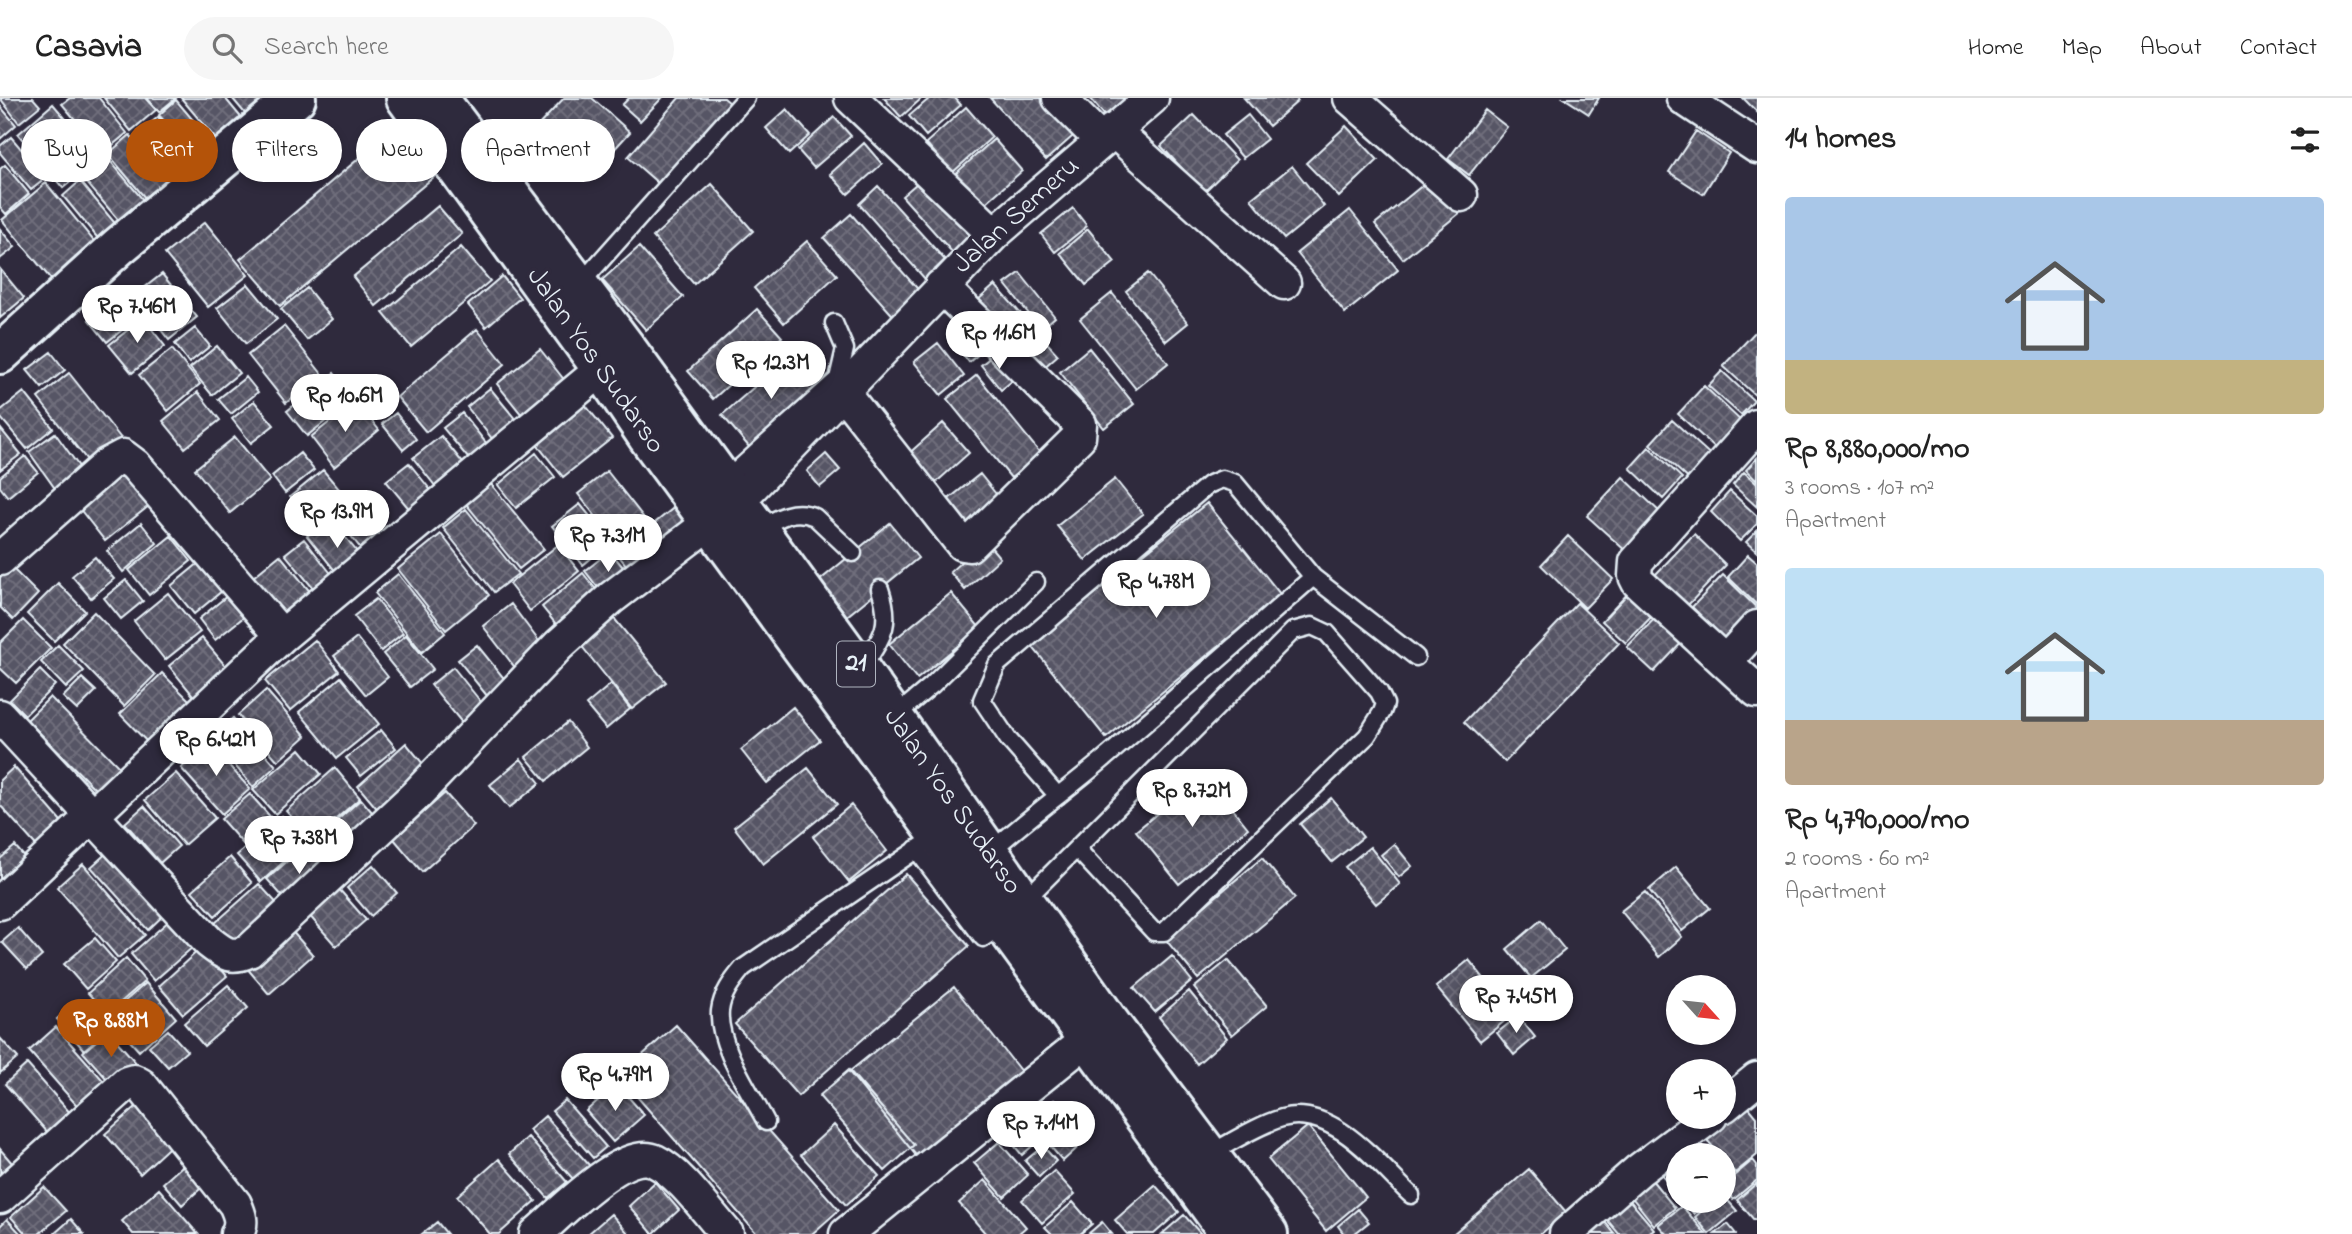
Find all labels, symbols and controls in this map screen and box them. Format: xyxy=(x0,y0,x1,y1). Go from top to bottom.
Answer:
search box xyxy=(184,17,674,80)
text: Casavia xyxy=(35,24,142,72)
icon: search xyxy=(208,29,246,67)
text: Search here xyxy=(264,29,389,67)
text: Home xyxy=(1968,31,2024,66)
text: Map xyxy=(2062,31,2102,66)
text: About xyxy=(2140,31,2202,66)
text: Contact xyxy=(2240,31,2317,66)
text: 14 homes xyxy=(1785,118,1896,162)
chip: Buy xyxy=(21,119,112,182)
chip: Rent xyxy=(126,119,218,182)
chip: Filters xyxy=(232,119,342,182)
chip: New xyxy=(356,119,447,182)
chip: Apartment xyxy=(461,119,615,182)
icon: filters xyxy=(2286,121,2324,159)
street label: Jalan Semeru xyxy=(944,148,1090,284)
icon: home xyxy=(1992,243,2118,369)
street label: Jalan Yos Sudarso xyxy=(515,259,675,463)
pin: Rp 7.46M xyxy=(65,286,209,345)
text: Rp 7.46M xyxy=(98,291,176,324)
pin: Rp 11.6M xyxy=(927,312,1071,371)
text: Rp 11.6M xyxy=(962,317,1036,350)
pin: Rp 12.3M xyxy=(699,342,843,401)
text: Rp 12.3M xyxy=(732,347,810,380)
pin: Rp 10.6M xyxy=(273,374,417,434)
text: Rp 10.6M xyxy=(306,380,384,413)
text: Rp 8,880,000/mo xyxy=(1785,428,1970,472)
text: 3 rooms · 107 m² xyxy=(1785,472,1934,505)
pin: Rp 13.9M xyxy=(265,490,409,550)
text: Rp 13.9M xyxy=(300,496,374,529)
text: Apartment xyxy=(1785,505,1886,538)
pin: Rp 7.31M xyxy=(536,514,680,574)
text: Rp 7.31M xyxy=(570,520,646,553)
pin: Rp 4.78M xyxy=(1084,560,1228,620)
text: Rp 4.78M xyxy=(1117,566,1195,599)
icon: home xyxy=(1992,614,2118,740)
road number: 21 xyxy=(837,642,875,686)
street label: Jalan Yos Sudarso xyxy=(872,700,1032,904)
pin: Rp 6.42M xyxy=(144,718,288,778)
text: Rp 6.42M xyxy=(176,724,256,757)
pin: Rp 8.72M xyxy=(1120,770,1264,829)
text: Rp 8.72M xyxy=(1152,775,1232,808)
text: Rp 4,790,000/mo xyxy=(1785,799,1970,843)
pin: Rp 7.38M xyxy=(227,816,371,876)
text: Rp 7.38M xyxy=(260,822,338,855)
text: 2 rooms · 60 m² xyxy=(1785,843,1930,876)
text: Apartment xyxy=(1785,876,1886,909)
north arrow xyxy=(1666,975,1736,1045)
map controls xyxy=(1666,975,1736,1213)
pin: Rp 7.45M xyxy=(1444,976,1588,1035)
text: Rp 7.45M xyxy=(1475,981,1557,1014)
pin: Rp 8.88M xyxy=(39,1000,183,1059)
text: Rp 8.88M xyxy=(73,1005,149,1038)
pin: Rp 4.79M xyxy=(543,1054,687,1113)
text: Rp 4.79M xyxy=(577,1059,653,1092)
button: + xyxy=(1666,1059,1736,1129)
pin: Rp 7.14M xyxy=(969,1102,1113,1161)
text: Rp 7.14M xyxy=(1003,1107,1079,1140)
button: − xyxy=(1666,1143,1736,1213)

